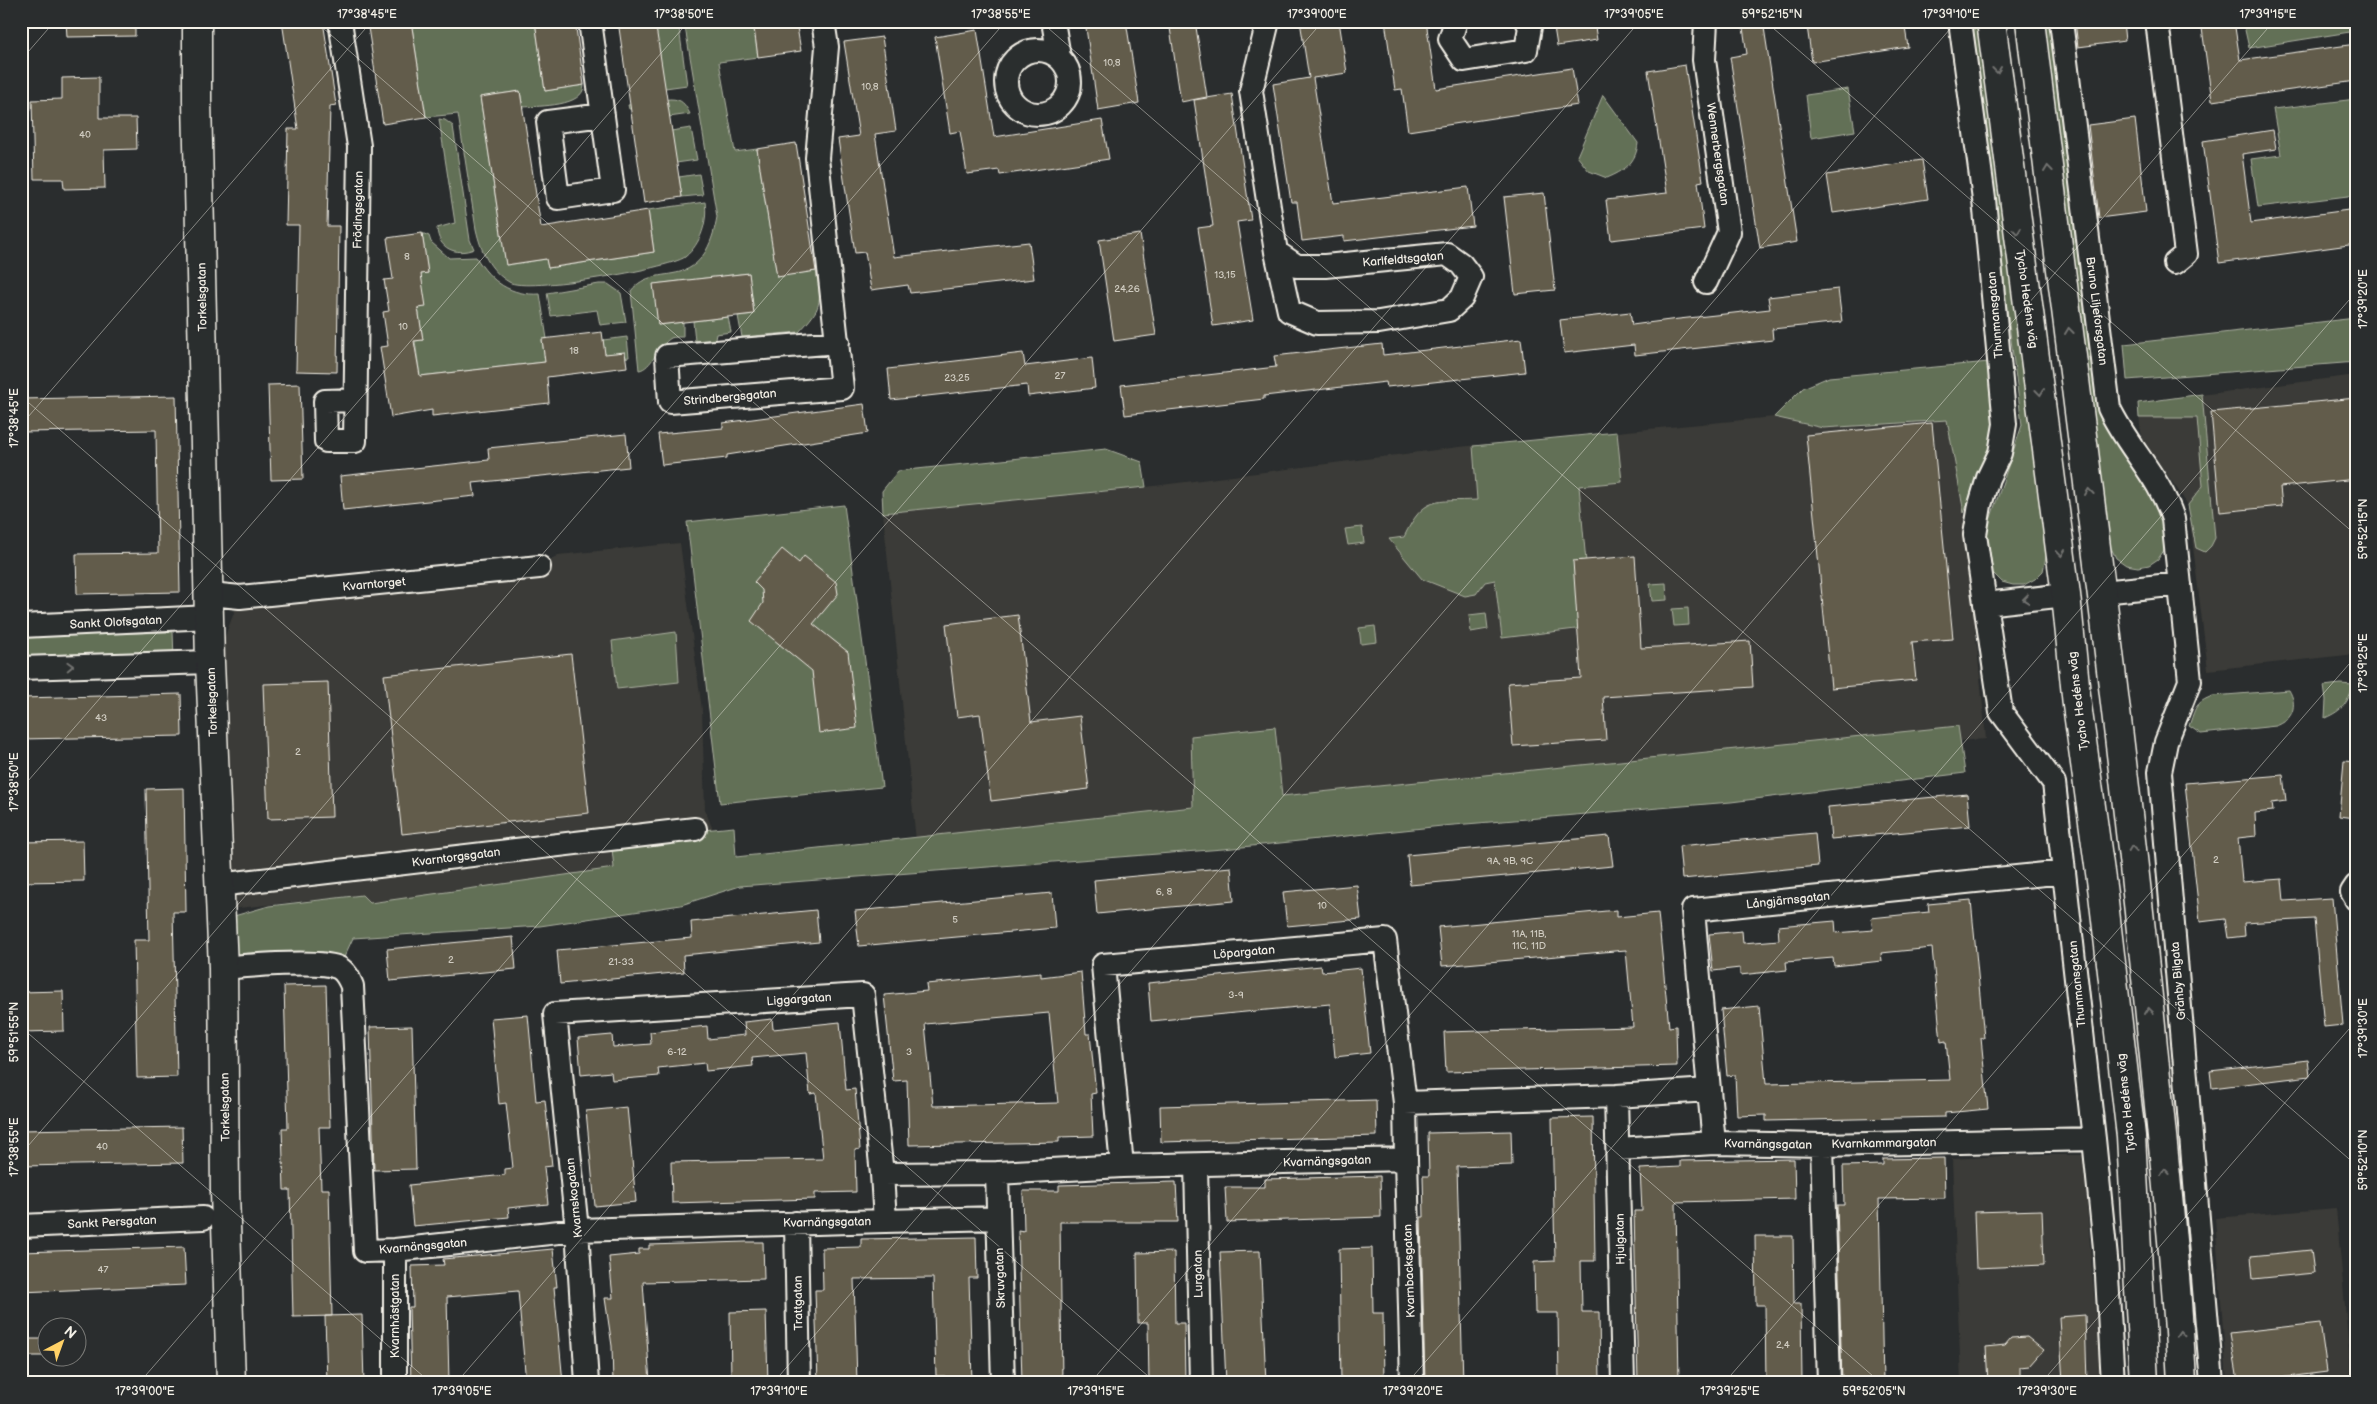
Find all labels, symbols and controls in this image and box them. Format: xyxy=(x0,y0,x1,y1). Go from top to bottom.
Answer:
text: 17°38'45"E xyxy=(337,7,397,22)
text: 17°38'50"E xyxy=(654,7,714,22)
text: 17°38'55"E xyxy=(971,7,1031,22)
text: 17°39'00"E xyxy=(1287,7,1347,22)
text: 17°39'05"E xyxy=(1604,7,1664,22)
text: 59°52'15"N xyxy=(1741,7,1803,22)
text: 17°39'10"E xyxy=(1922,7,1980,22)
text: 17°39'15"E xyxy=(2240,7,2297,22)
house number: 10,8 xyxy=(1103,57,1121,69)
one-way arrow xyxy=(1991,66,2002,74)
house number: 10,8 xyxy=(861,81,879,93)
street label: Wennerbergsgatan xyxy=(1703,102,1732,207)
house number: 40 xyxy=(79,129,91,141)
one-way arrow xyxy=(2043,165,2054,173)
street label: Frödingsgatan xyxy=(350,171,367,249)
one-way arrow xyxy=(2011,227,2022,235)
street label: Karlfeldtsgatan xyxy=(1362,248,1444,271)
street label: Tycho Hedéns väg xyxy=(2012,249,2041,350)
house number: 8 xyxy=(404,251,410,263)
street label: Bruno Liljeforsgatan xyxy=(2082,256,2111,366)
street label: Torkelsgatan xyxy=(194,262,211,332)
house number: 13,15 xyxy=(1214,269,1236,281)
text: 17°39'20"E xyxy=(2356,269,2371,329)
street label: Thunmansgatan xyxy=(1984,271,2007,359)
house number: 24,26 xyxy=(1114,283,1140,295)
house number: 10 xyxy=(398,321,408,333)
one-way arrow xyxy=(2064,326,2074,335)
house number: 18 xyxy=(569,345,579,357)
house number: 27 xyxy=(1055,370,1065,382)
house number: 23,25 xyxy=(944,372,970,384)
street label: Strindbergsgatan xyxy=(683,386,777,409)
text: 17°38'45"E xyxy=(7,388,22,448)
one-way arrow xyxy=(2034,388,2045,396)
one-way arrow xyxy=(2084,488,2095,496)
text: 59°52'15"N xyxy=(2356,498,2371,560)
one-way arrow xyxy=(2055,549,2066,557)
street label: Kvarntorget xyxy=(342,574,407,595)
one-way arrow xyxy=(2022,593,2030,604)
street label: Sankt Olofsgatan xyxy=(69,613,163,632)
text: 17°39'25"E xyxy=(2356,633,2371,693)
street label: Tycho Hedéns väg xyxy=(2065,650,2092,751)
one-way arrow xyxy=(66,661,74,672)
street label: Torkelsgatan xyxy=(204,667,221,737)
house number: 43 xyxy=(95,712,107,724)
house number: 2 xyxy=(295,746,301,758)
text: 17°38'50"E xyxy=(7,752,22,812)
street label: Kvarntorgsgatan xyxy=(411,845,501,870)
one-way arrow xyxy=(2127,845,2138,853)
house number: 2 xyxy=(2213,854,2219,866)
house number: 9A, 9B, 9C xyxy=(1487,855,1533,867)
house number: 6, 8 xyxy=(1156,886,1172,898)
street label: Långjärnsgatan xyxy=(1745,889,1831,912)
house number: 10 xyxy=(1317,900,1327,912)
house number: 5 xyxy=(952,914,958,926)
house number: 11A, 11B, 11C, 11D xyxy=(1512,928,1546,952)
street label: Thunmansgatan xyxy=(2065,940,2090,1028)
street label: Gränby Bilgata xyxy=(2168,941,2189,1021)
street label: Löpargatan xyxy=(1213,942,1276,963)
house number: 2 xyxy=(448,954,454,966)
house number: 21-33 xyxy=(608,956,634,968)
house number: 3-9 xyxy=(1228,989,1244,1001)
street label: Liggargatan xyxy=(766,990,832,1009)
text: 17°39'30"E xyxy=(2356,998,2371,1058)
text: 59°51'55"N xyxy=(7,1002,22,1062)
one-way arrow xyxy=(2144,1006,2155,1014)
house number: 6-12 xyxy=(667,1046,687,1058)
house number: 3 xyxy=(906,1046,912,1058)
street label: Tycho Hedéns väg xyxy=(2114,1053,2139,1153)
street label: Torkelsgatan xyxy=(217,1072,234,1142)
text: 17°38'55"E xyxy=(7,1117,22,1177)
text: 59°52'10"N xyxy=(2356,1129,2371,1191)
street label: Kvarnkammargatan xyxy=(1831,1135,1937,1152)
street label: Kvarnängsgatan xyxy=(1724,1136,1812,1153)
house number: 40 xyxy=(96,1141,108,1153)
street label: Kvarnängsgatan xyxy=(1283,1152,1372,1171)
street label: Kvarnskogatan xyxy=(563,1157,586,1239)
one-way arrow xyxy=(2160,1168,2171,1176)
street label: Sankt Persgatan xyxy=(67,1213,157,1232)
street label: Hjulgatan xyxy=(1613,1213,1628,1265)
street label: Kvarnängsgatan xyxy=(783,1214,872,1231)
street label: Kvarnbacksgatan xyxy=(1400,1224,1419,1318)
street label: Kvarnängsgatan xyxy=(378,1235,468,1258)
street label: Skruvgatan xyxy=(992,1247,1009,1308)
street label: Lurgatan xyxy=(1191,1249,1206,1298)
house number: 47 xyxy=(97,1264,109,1276)
street label: Kvarnhästgatan xyxy=(388,1273,403,1358)
street label: Trattgatan xyxy=(791,1275,806,1331)
north arrow xyxy=(38,1316,88,1366)
text: N xyxy=(61,1323,80,1342)
one-way arrow xyxy=(2174,1330,2185,1338)
house number: 2,4 xyxy=(1776,1339,1790,1351)
text: 17°39'00"E xyxy=(115,1384,175,1399)
text: 17°39'05"E xyxy=(432,1384,492,1399)
text: 17°39'10"E xyxy=(750,1384,808,1399)
text: 17°39'15"E xyxy=(1068,1384,1125,1399)
text: 17°39'20"E xyxy=(1383,1384,1443,1399)
text: 17°39'25"E xyxy=(1700,1384,1760,1399)
text: 59°52'05"N xyxy=(1842,1384,1906,1399)
text: 17°39'30"E xyxy=(2017,1384,2077,1399)

